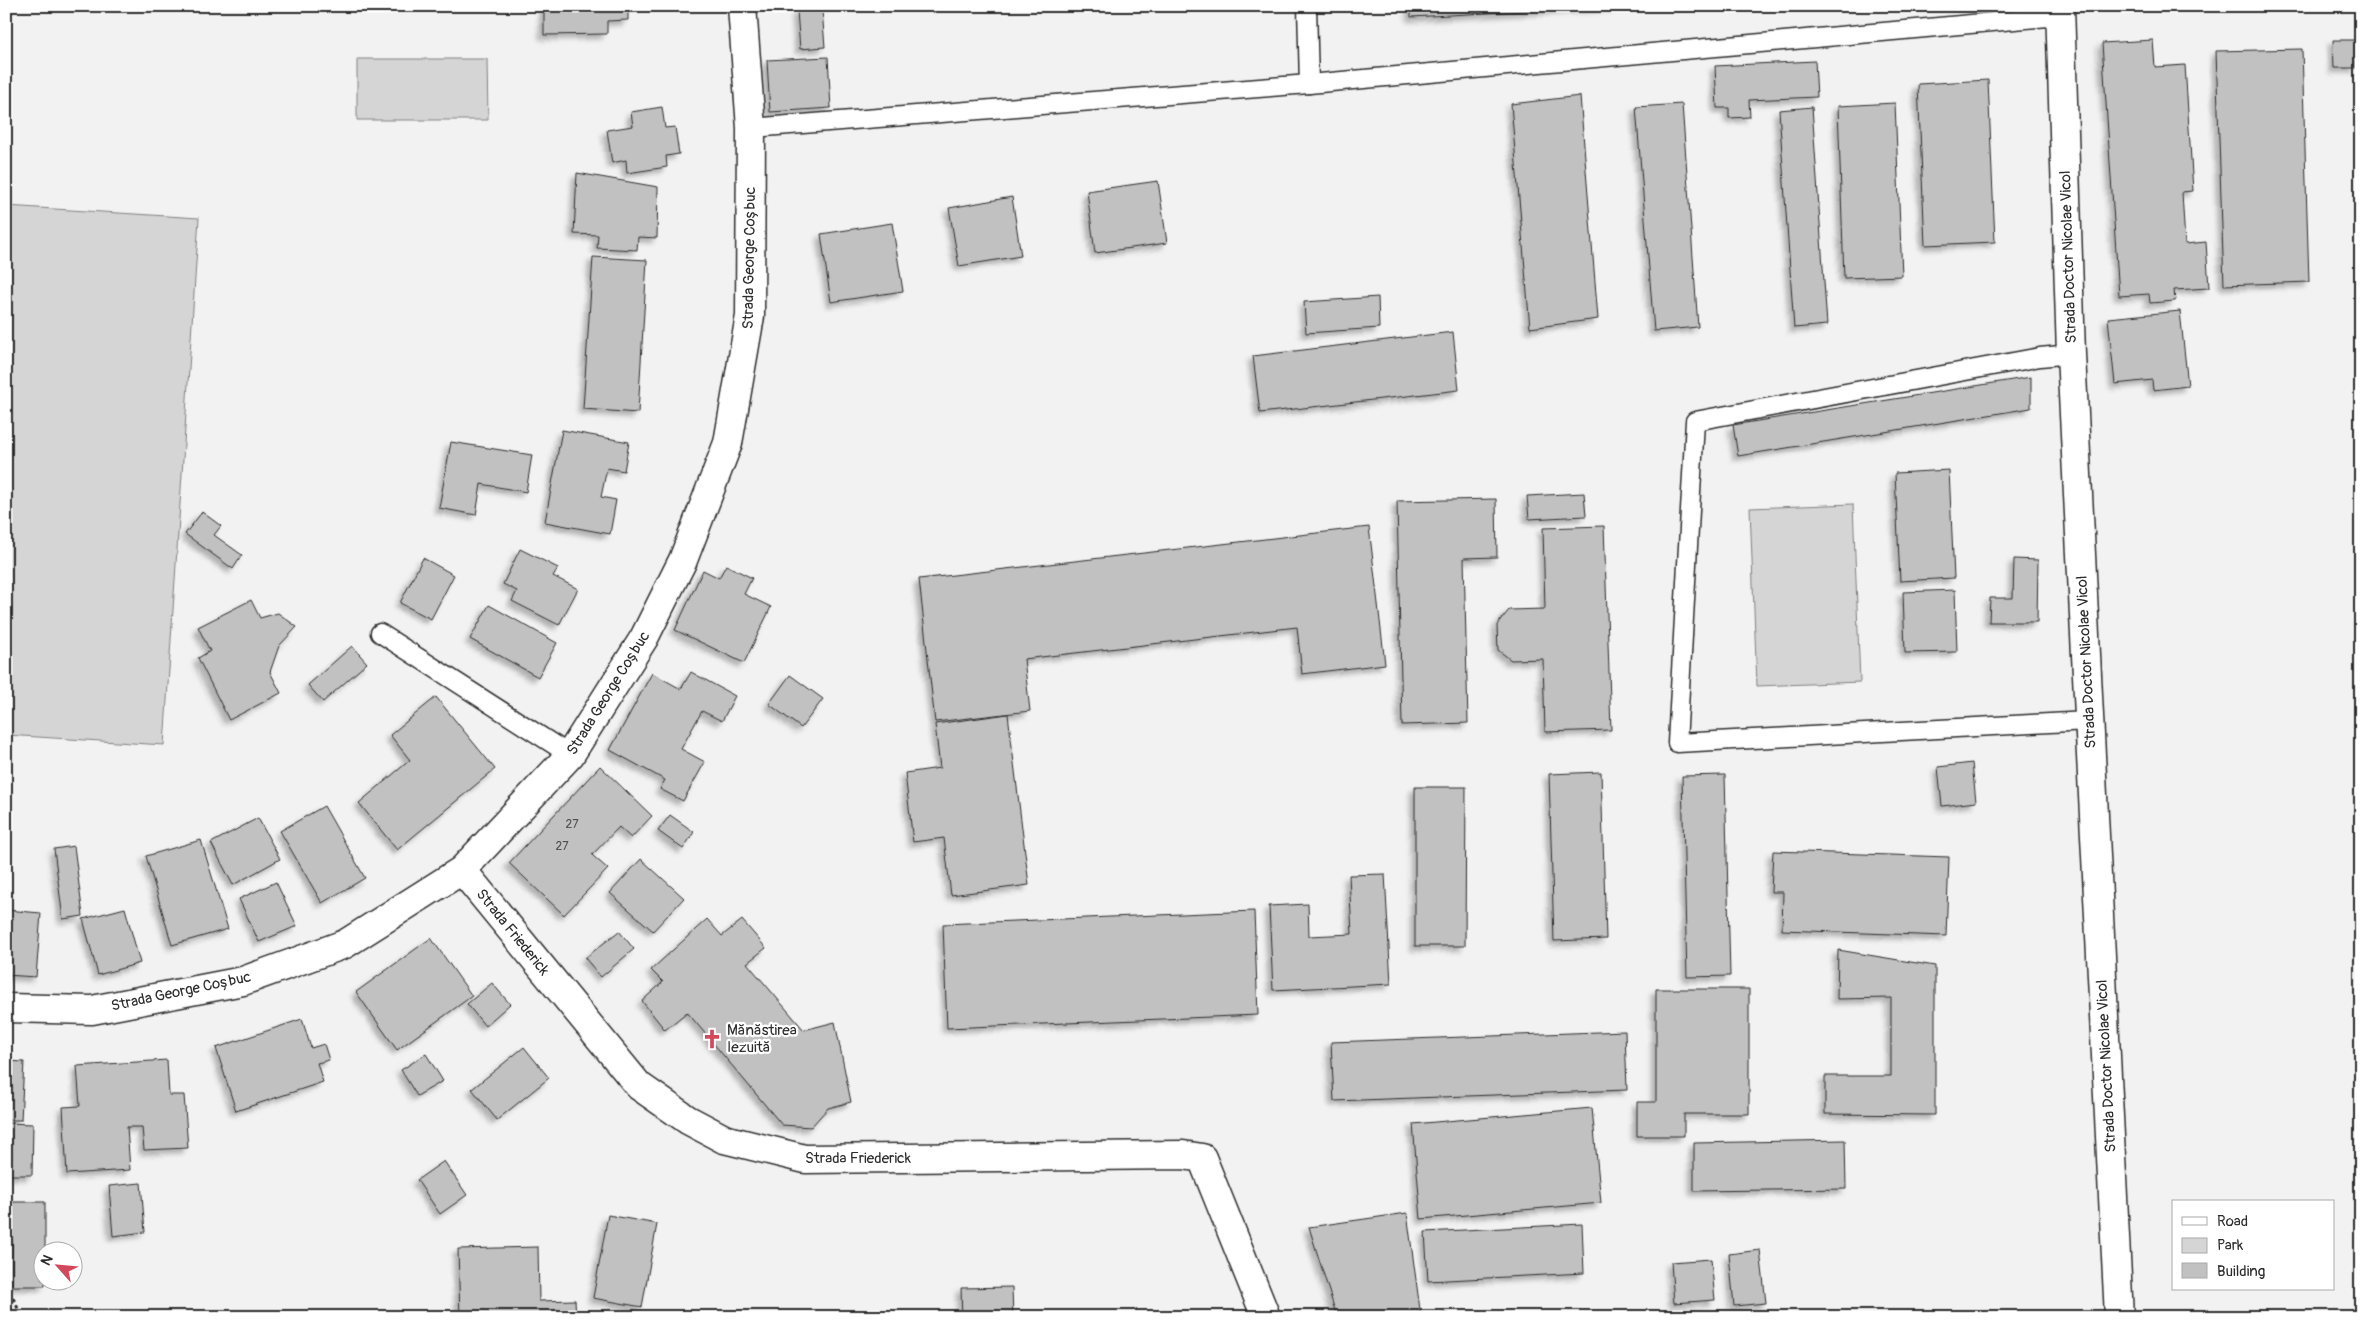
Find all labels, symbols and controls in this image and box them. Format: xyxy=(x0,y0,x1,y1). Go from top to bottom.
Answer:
street label: Strada Doctor Nicolae Vicol xyxy=(2056,170,2081,344)
street label: Strada George Coșbuc xyxy=(739,186,760,329)
street label: Strada Doctor Nicolae Vicol xyxy=(2072,575,2101,749)
street label: Strada George Coșbuc xyxy=(563,627,654,759)
house number: 27 xyxy=(565,817,579,832)
house number: 27 xyxy=(555,839,569,854)
street label: Strada Friederick xyxy=(472,885,554,980)
street label: Strada George Coșbuc xyxy=(109,967,253,1016)
street label: Strada Doctor Nicolae Vicol xyxy=(2092,979,2121,1153)
place label: Mănăstirea Iezuită xyxy=(727,1021,797,1057)
church icon: Mănăstirea Iezuită xyxy=(701,1028,723,1050)
street label: Strada Friederick xyxy=(805,1149,912,1168)
legend xyxy=(2172,1200,2334,1290)
text: Road xyxy=(2217,1212,2248,1231)
text: Park xyxy=(2217,1236,2244,1255)
north arrow xyxy=(32,1240,82,1290)
text: N xyxy=(37,1252,57,1268)
text: Building xyxy=(2217,1262,2265,1281)

